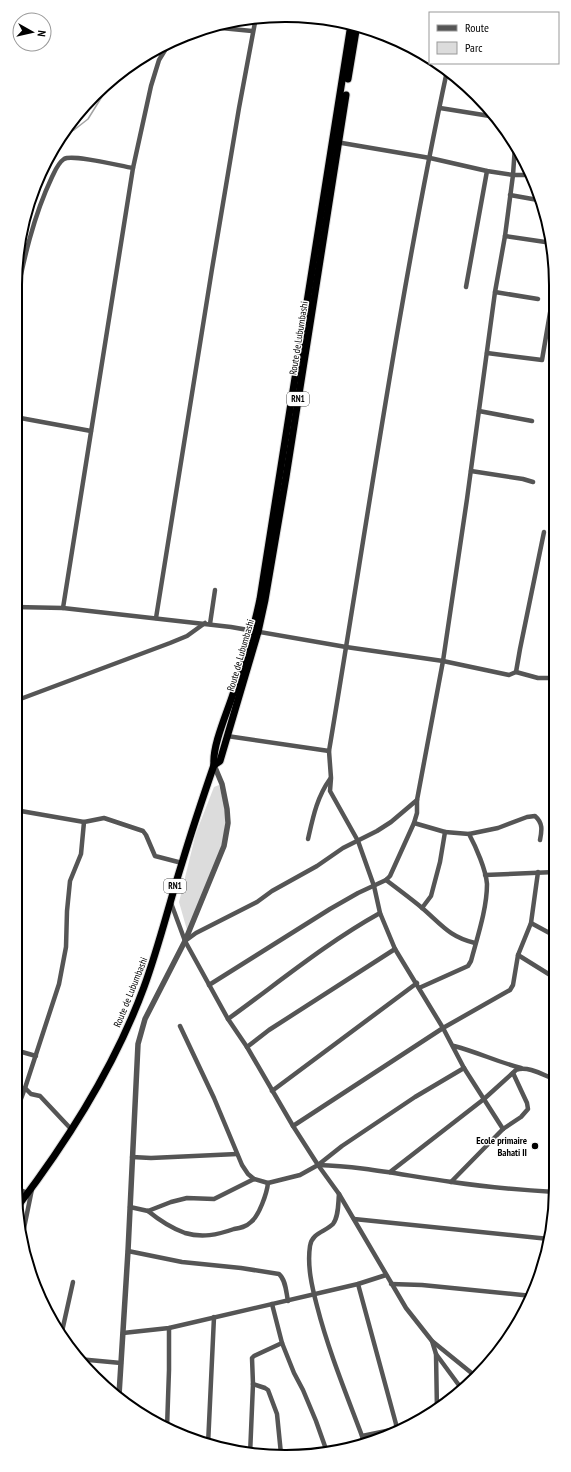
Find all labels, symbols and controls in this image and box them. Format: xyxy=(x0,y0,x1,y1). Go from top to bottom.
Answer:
north arrow xyxy=(12,12,52,52)
legend xyxy=(429,12,559,64)
text: Route xyxy=(465,20,489,35)
text: N xyxy=(35,29,49,37)
text: Parc xyxy=(465,40,483,55)
street label: Route de Lubumbashi xyxy=(286,300,311,376)
road number: RN1 xyxy=(287,392,309,406)
street label: Route de Lubumbashi xyxy=(224,618,257,693)
road number: RN1 xyxy=(164,879,186,893)
street label: Route de Lubumbashi xyxy=(111,955,150,1029)
place label: Ecole primaire Bahati II xyxy=(476,1134,527,1159)
marker: Ecole primaire Bahati II xyxy=(530,1141,540,1151)

